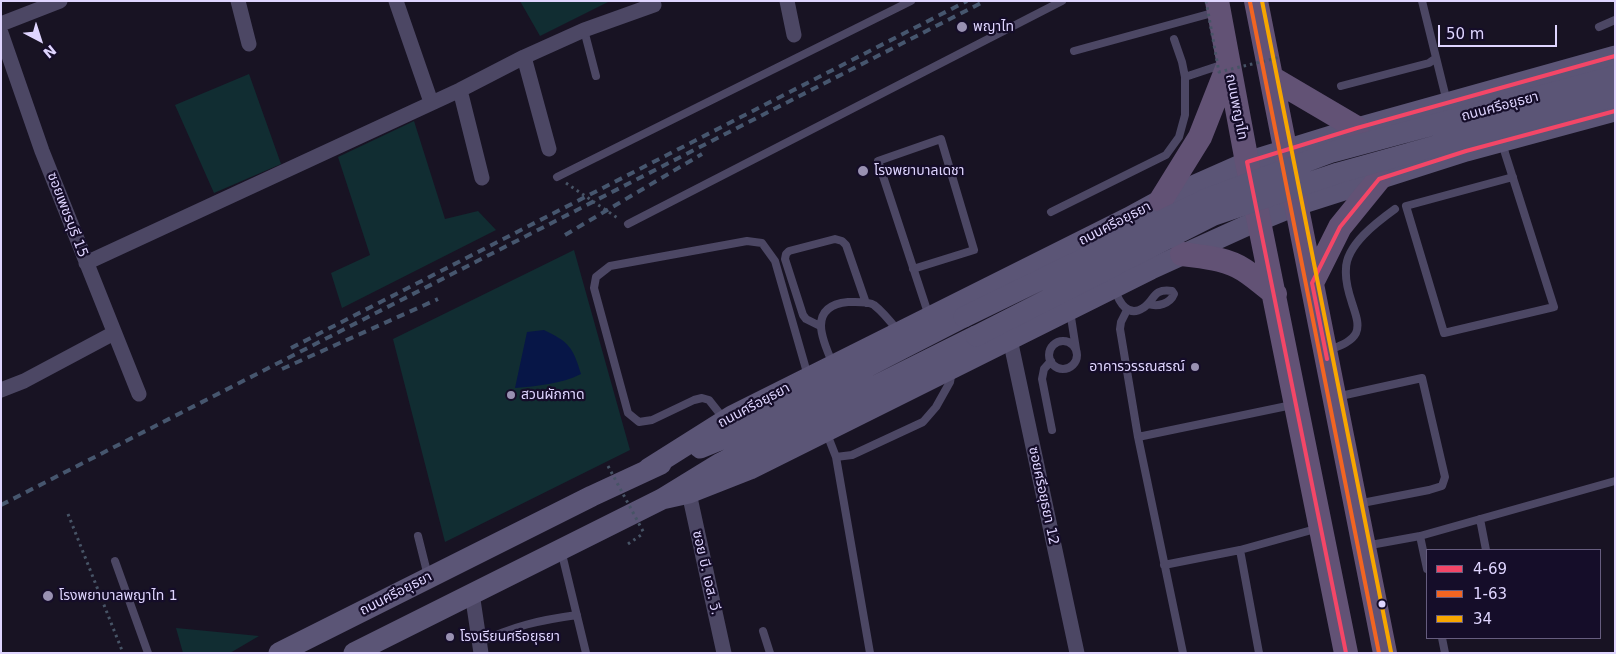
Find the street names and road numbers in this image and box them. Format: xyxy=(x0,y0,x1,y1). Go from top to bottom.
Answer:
street label: ถนนพญาไท xyxy=(1221,73,1251,141)
street label: ถนนศรีอยุธยา xyxy=(1460,89,1540,125)
street label: ซอยเพชรบุรี 15 xyxy=(43,170,91,260)
street label: ถนนศรีอยุธยา xyxy=(1076,199,1154,249)
street label: ถนนศรีอยุธยา xyxy=(715,380,793,432)
street label: ซอยศรีอยุธยา 12 xyxy=(1024,445,1062,547)
street label: ซอย บี. เอส. วี. xyxy=(688,529,724,617)
street label: ถนนศรีอยุธยา xyxy=(357,569,435,619)

